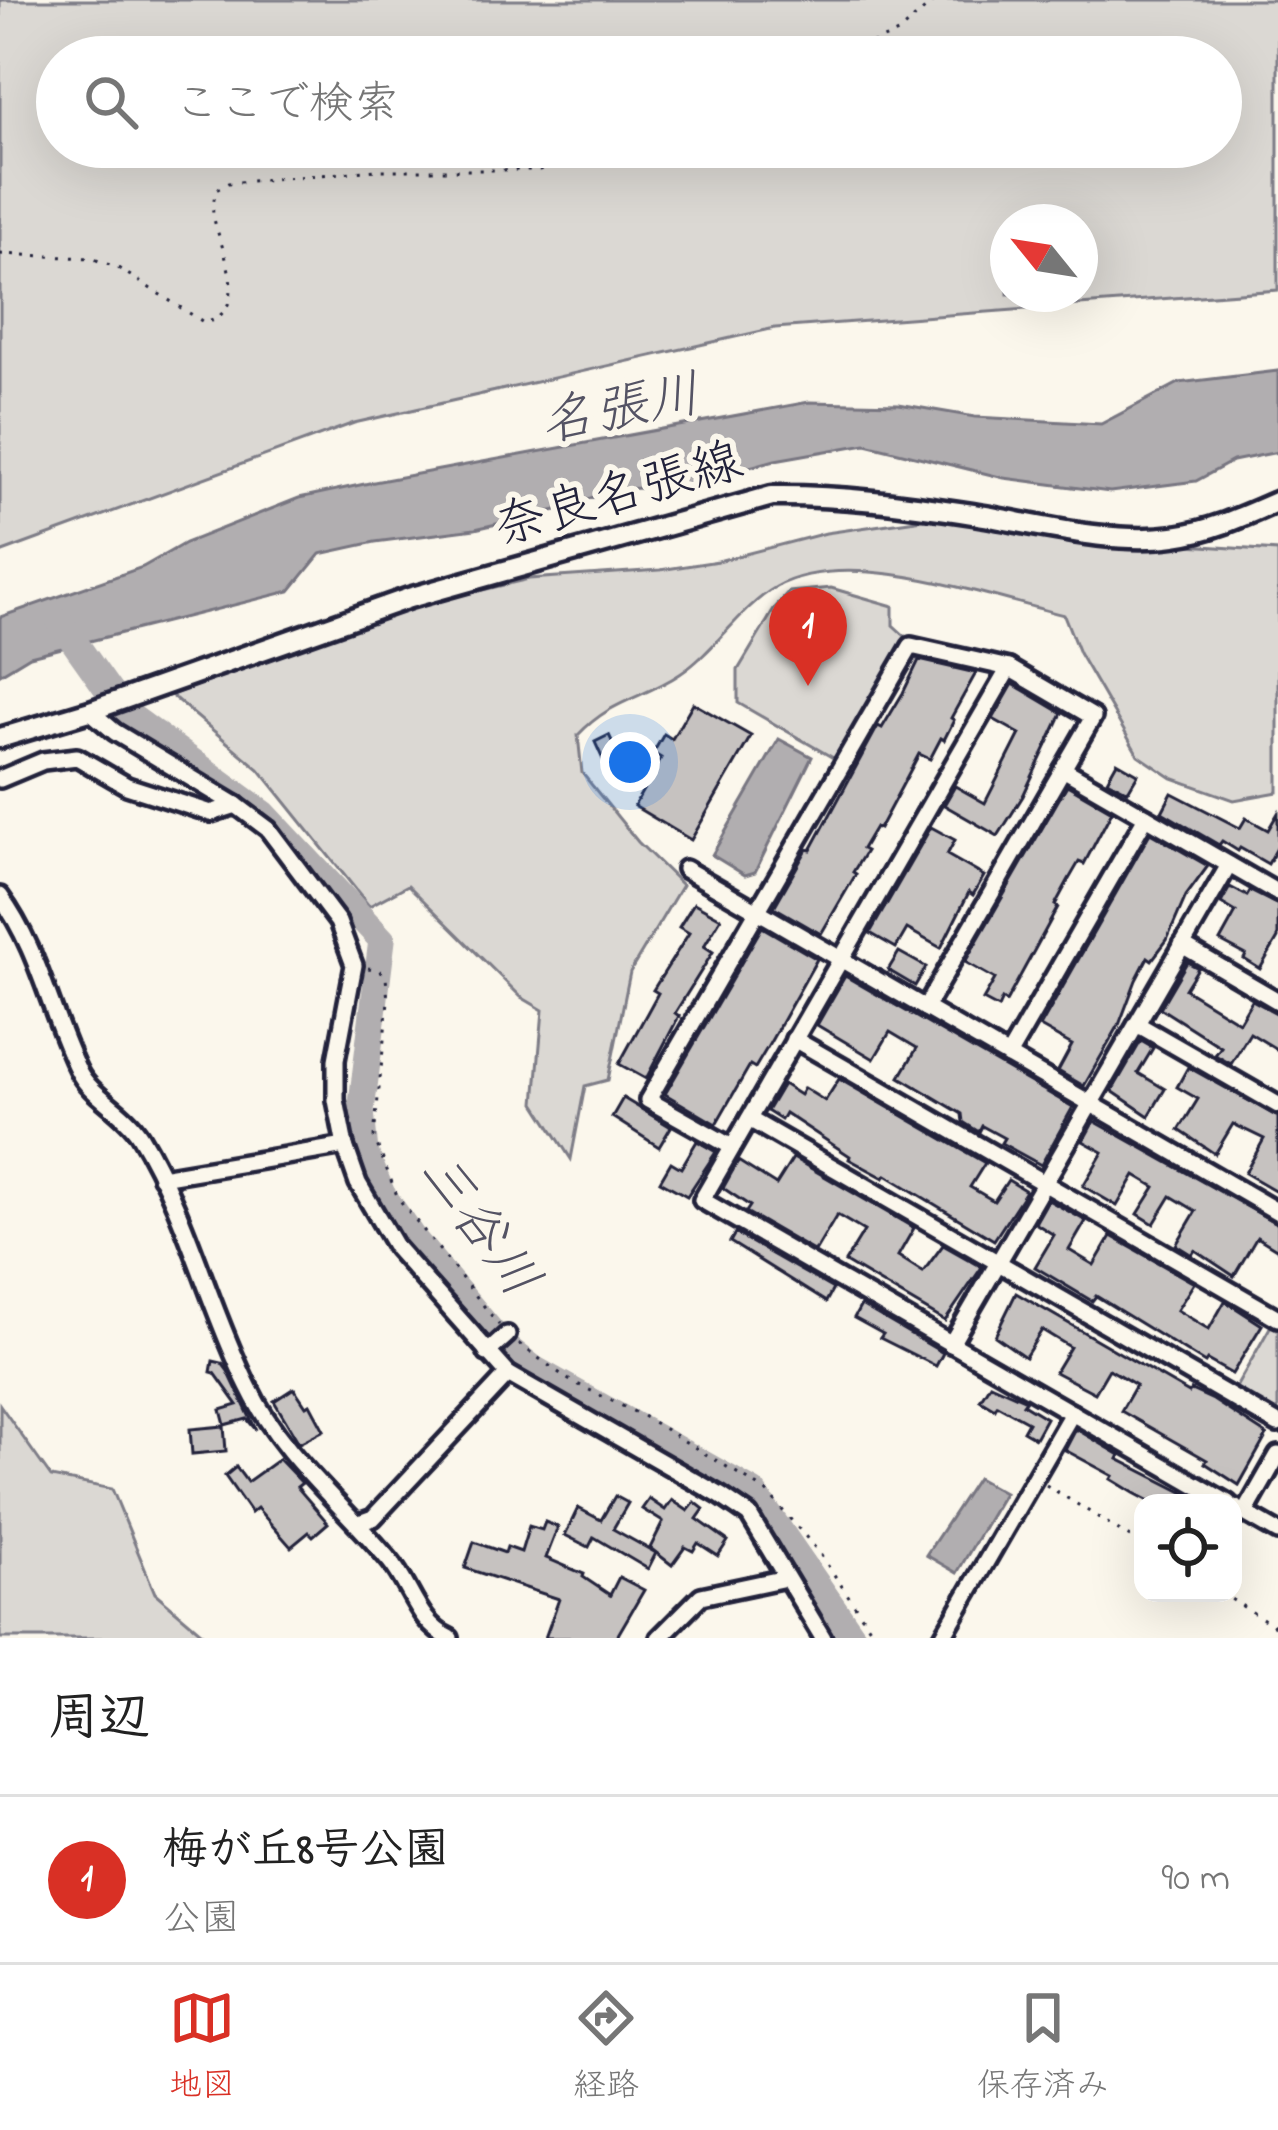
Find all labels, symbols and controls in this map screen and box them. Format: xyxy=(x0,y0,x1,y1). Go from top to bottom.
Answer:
search box xyxy=(36,36,1242,168)
icon: search xyxy=(78,69,144,135)
text: ここで検索 xyxy=(174,73,399,139)
north arrow xyxy=(990,204,1098,312)
water label: 名張川 xyxy=(534,358,708,466)
street label: 奈良名張線 xyxy=(486,426,752,568)
pin: 1 xyxy=(769,587,847,686)
your location xyxy=(600,732,660,792)
water label: 三谷川 xyxy=(398,1139,556,1315)
map controls xyxy=(1134,1494,1242,1602)
button: locate xyxy=(1134,1494,1242,1602)
text: 周辺 xyxy=(48,1683,150,1758)
text: 梅が丘8号公園 xyxy=(162,1819,449,1885)
text: 1 xyxy=(81,1851,93,1908)
text: 90 m xyxy=(1161,1851,1230,1908)
text: 公園 xyxy=(162,1892,240,1949)
tab: 地図 xyxy=(169,1985,235,2111)
tab: 経路 xyxy=(573,1985,639,2111)
tab: 保存済み xyxy=(977,1985,1109,2111)

